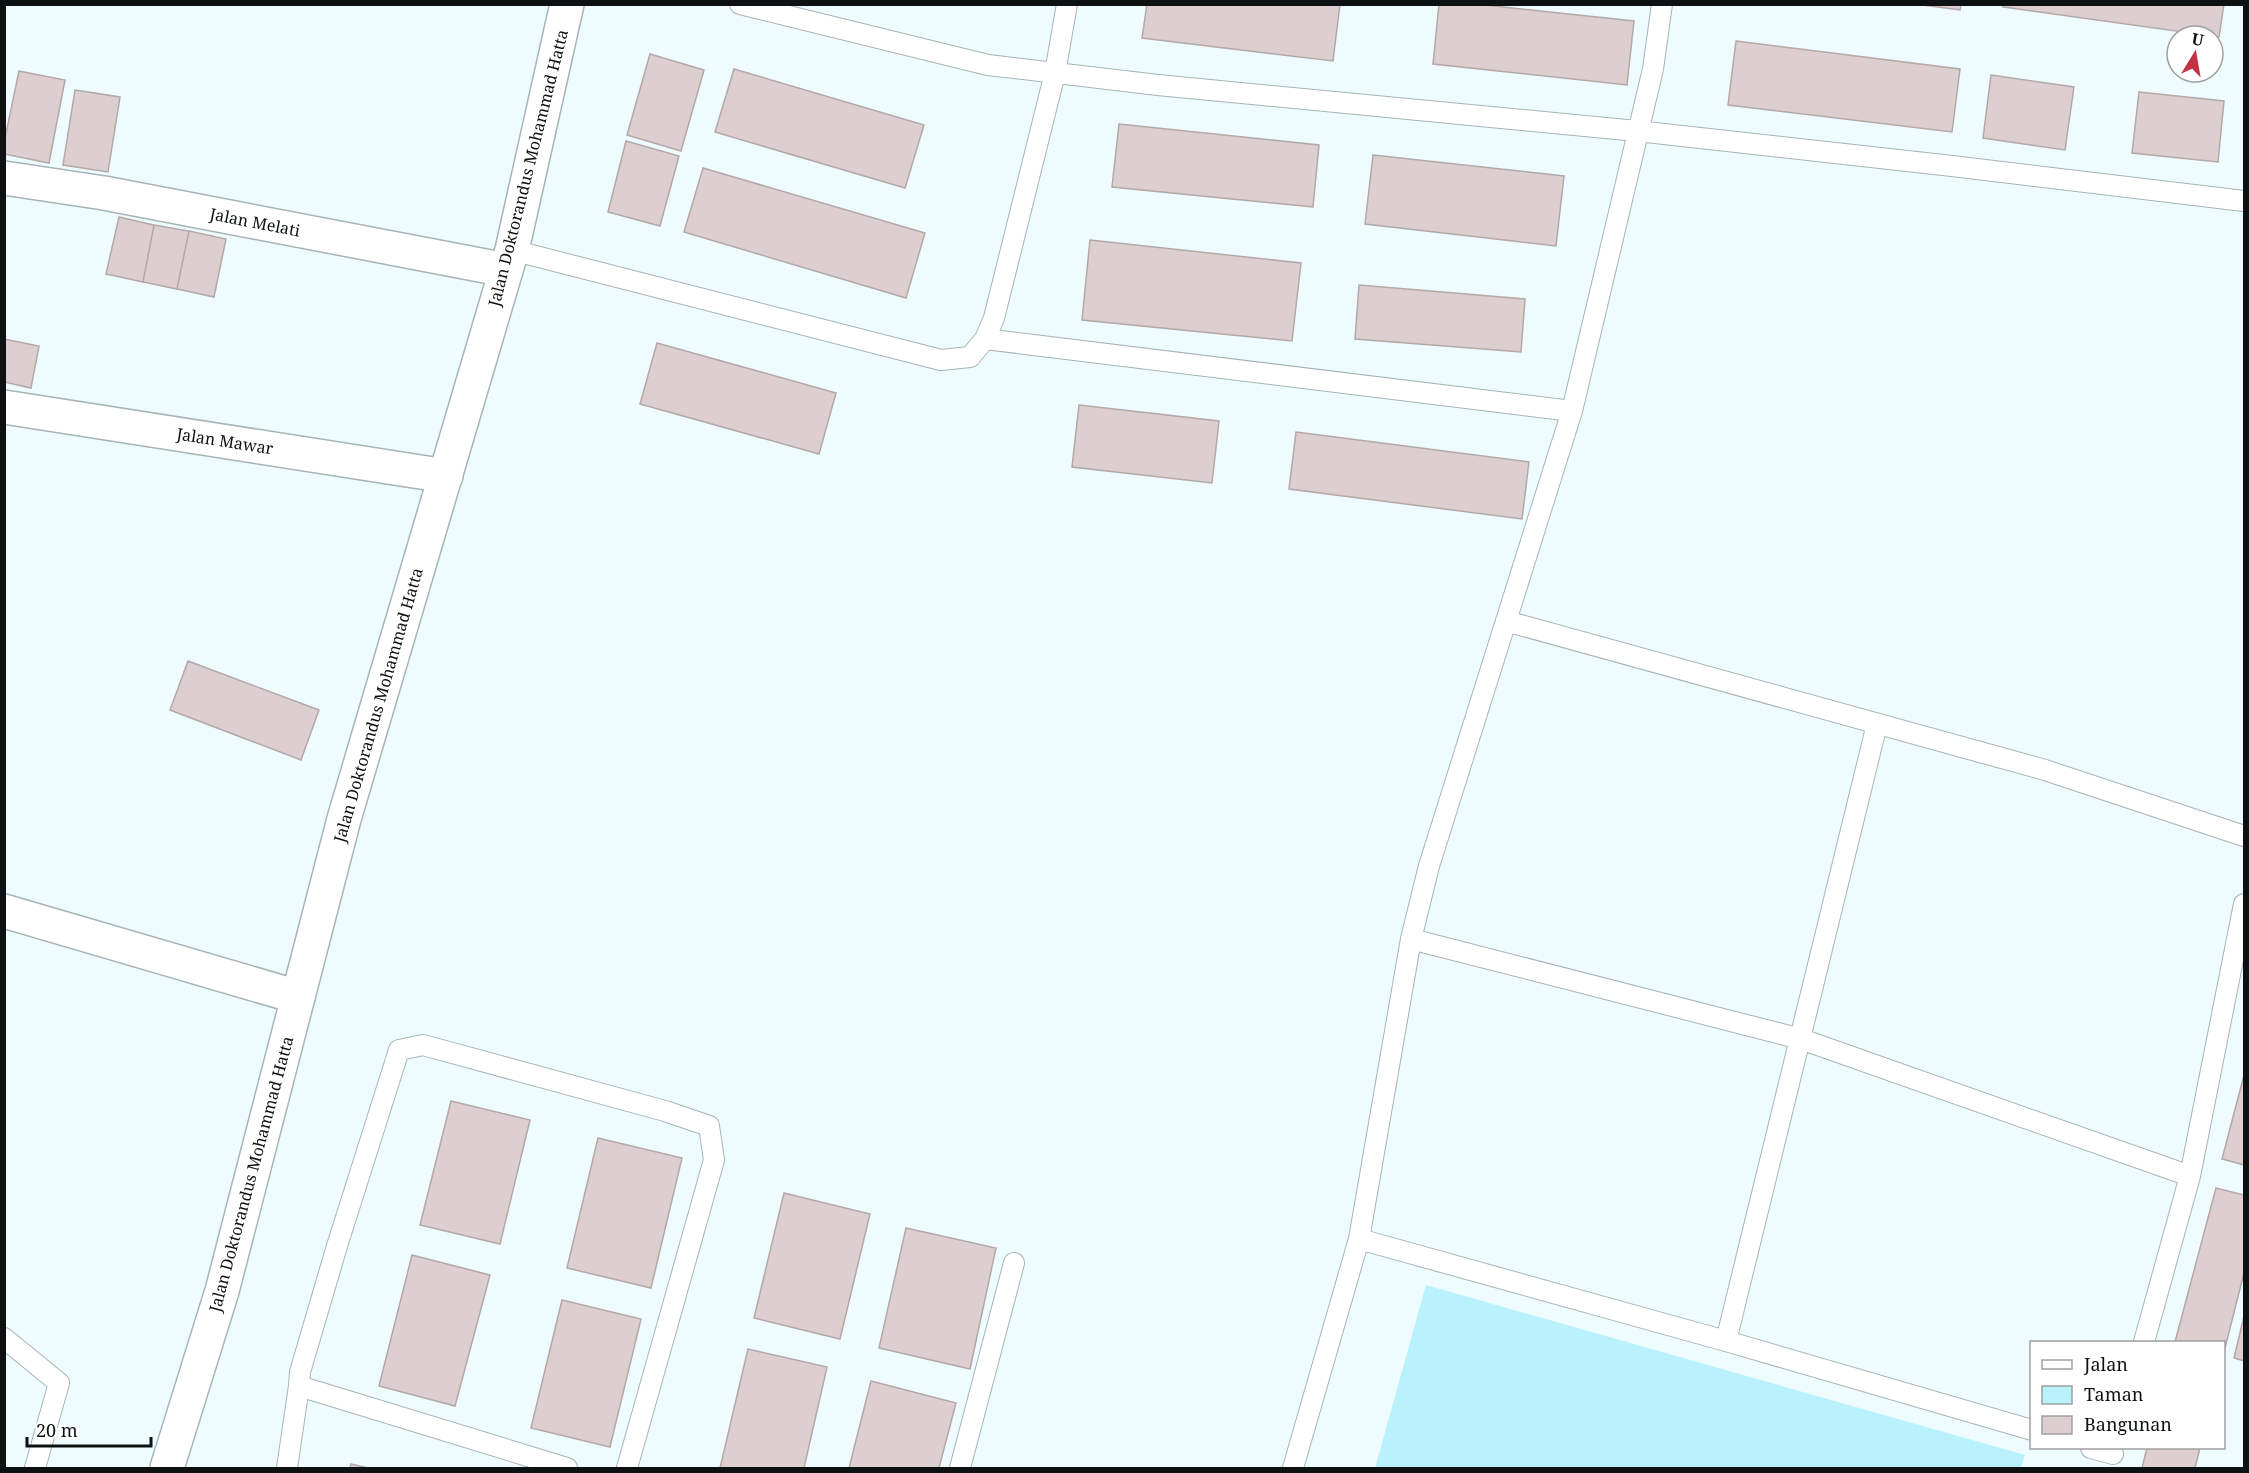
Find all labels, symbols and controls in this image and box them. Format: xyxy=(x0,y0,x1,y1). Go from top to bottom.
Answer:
north arrow xyxy=(2165,24,2225,84)
street label: Jalan Doktorandus Mohammad Hatta xyxy=(483,27,573,310)
text: U xyxy=(2190,27,2206,51)
street label: Jalan Melati xyxy=(207,202,302,242)
street label: Jalan Mawar xyxy=(174,422,275,460)
street label: Jalan Doktorandus Mohammad Hatta xyxy=(328,565,428,846)
street label: Jalan Doktorandus Mohammad Hatta xyxy=(203,1034,298,1315)
legend xyxy=(2030,1341,2225,1449)
text: Jalan xyxy=(2083,1352,2128,1376)
text: Taman xyxy=(2084,1382,2144,1406)
scale bar xyxy=(27,1410,152,1448)
text: Bangunan xyxy=(2084,1412,2172,1436)
text: 20 m xyxy=(36,1418,78,1442)

